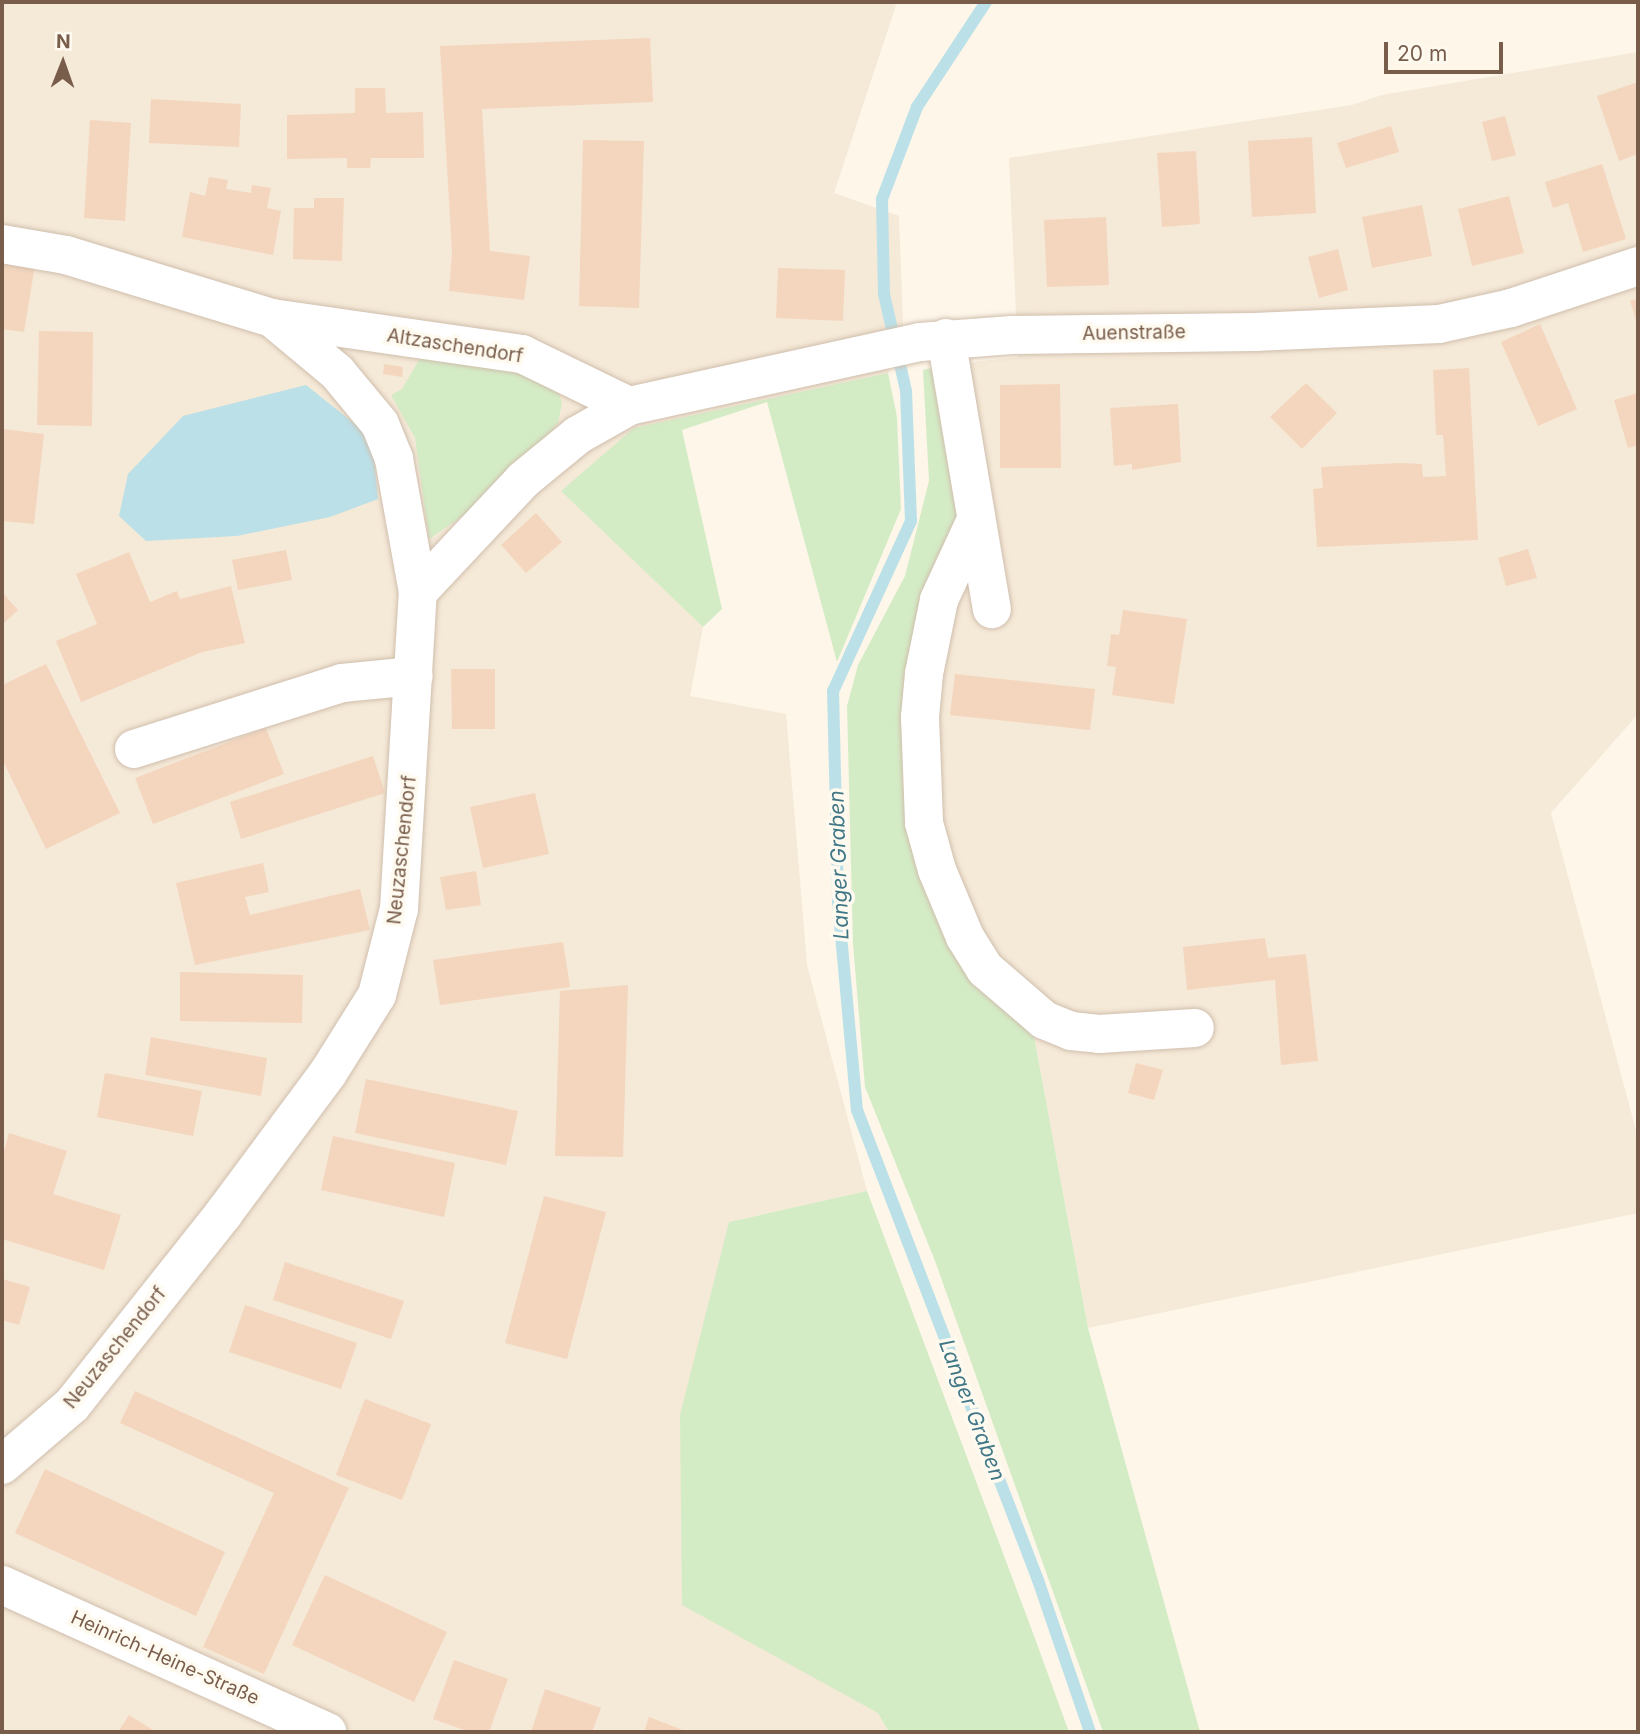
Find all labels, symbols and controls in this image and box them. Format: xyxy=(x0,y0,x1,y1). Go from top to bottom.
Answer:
north arrow xyxy=(28,28,98,98)
scale bar xyxy=(1388,28,1507,72)
text: N xyxy=(56,30,71,53)
text: 20 m xyxy=(1397,41,1447,66)
street label: Auenstraße xyxy=(1082,321,1186,345)
street label: Altzaschendorf xyxy=(385,324,525,368)
street label: Neuzaschendorf xyxy=(383,774,421,926)
water label: Langer Graben xyxy=(824,790,854,940)
street label: Neuzaschendorf xyxy=(59,1283,171,1413)
water label: Langer Graben xyxy=(933,1336,1011,1484)
street label: Heinrich-Heine-Straße xyxy=(67,1606,263,1710)

